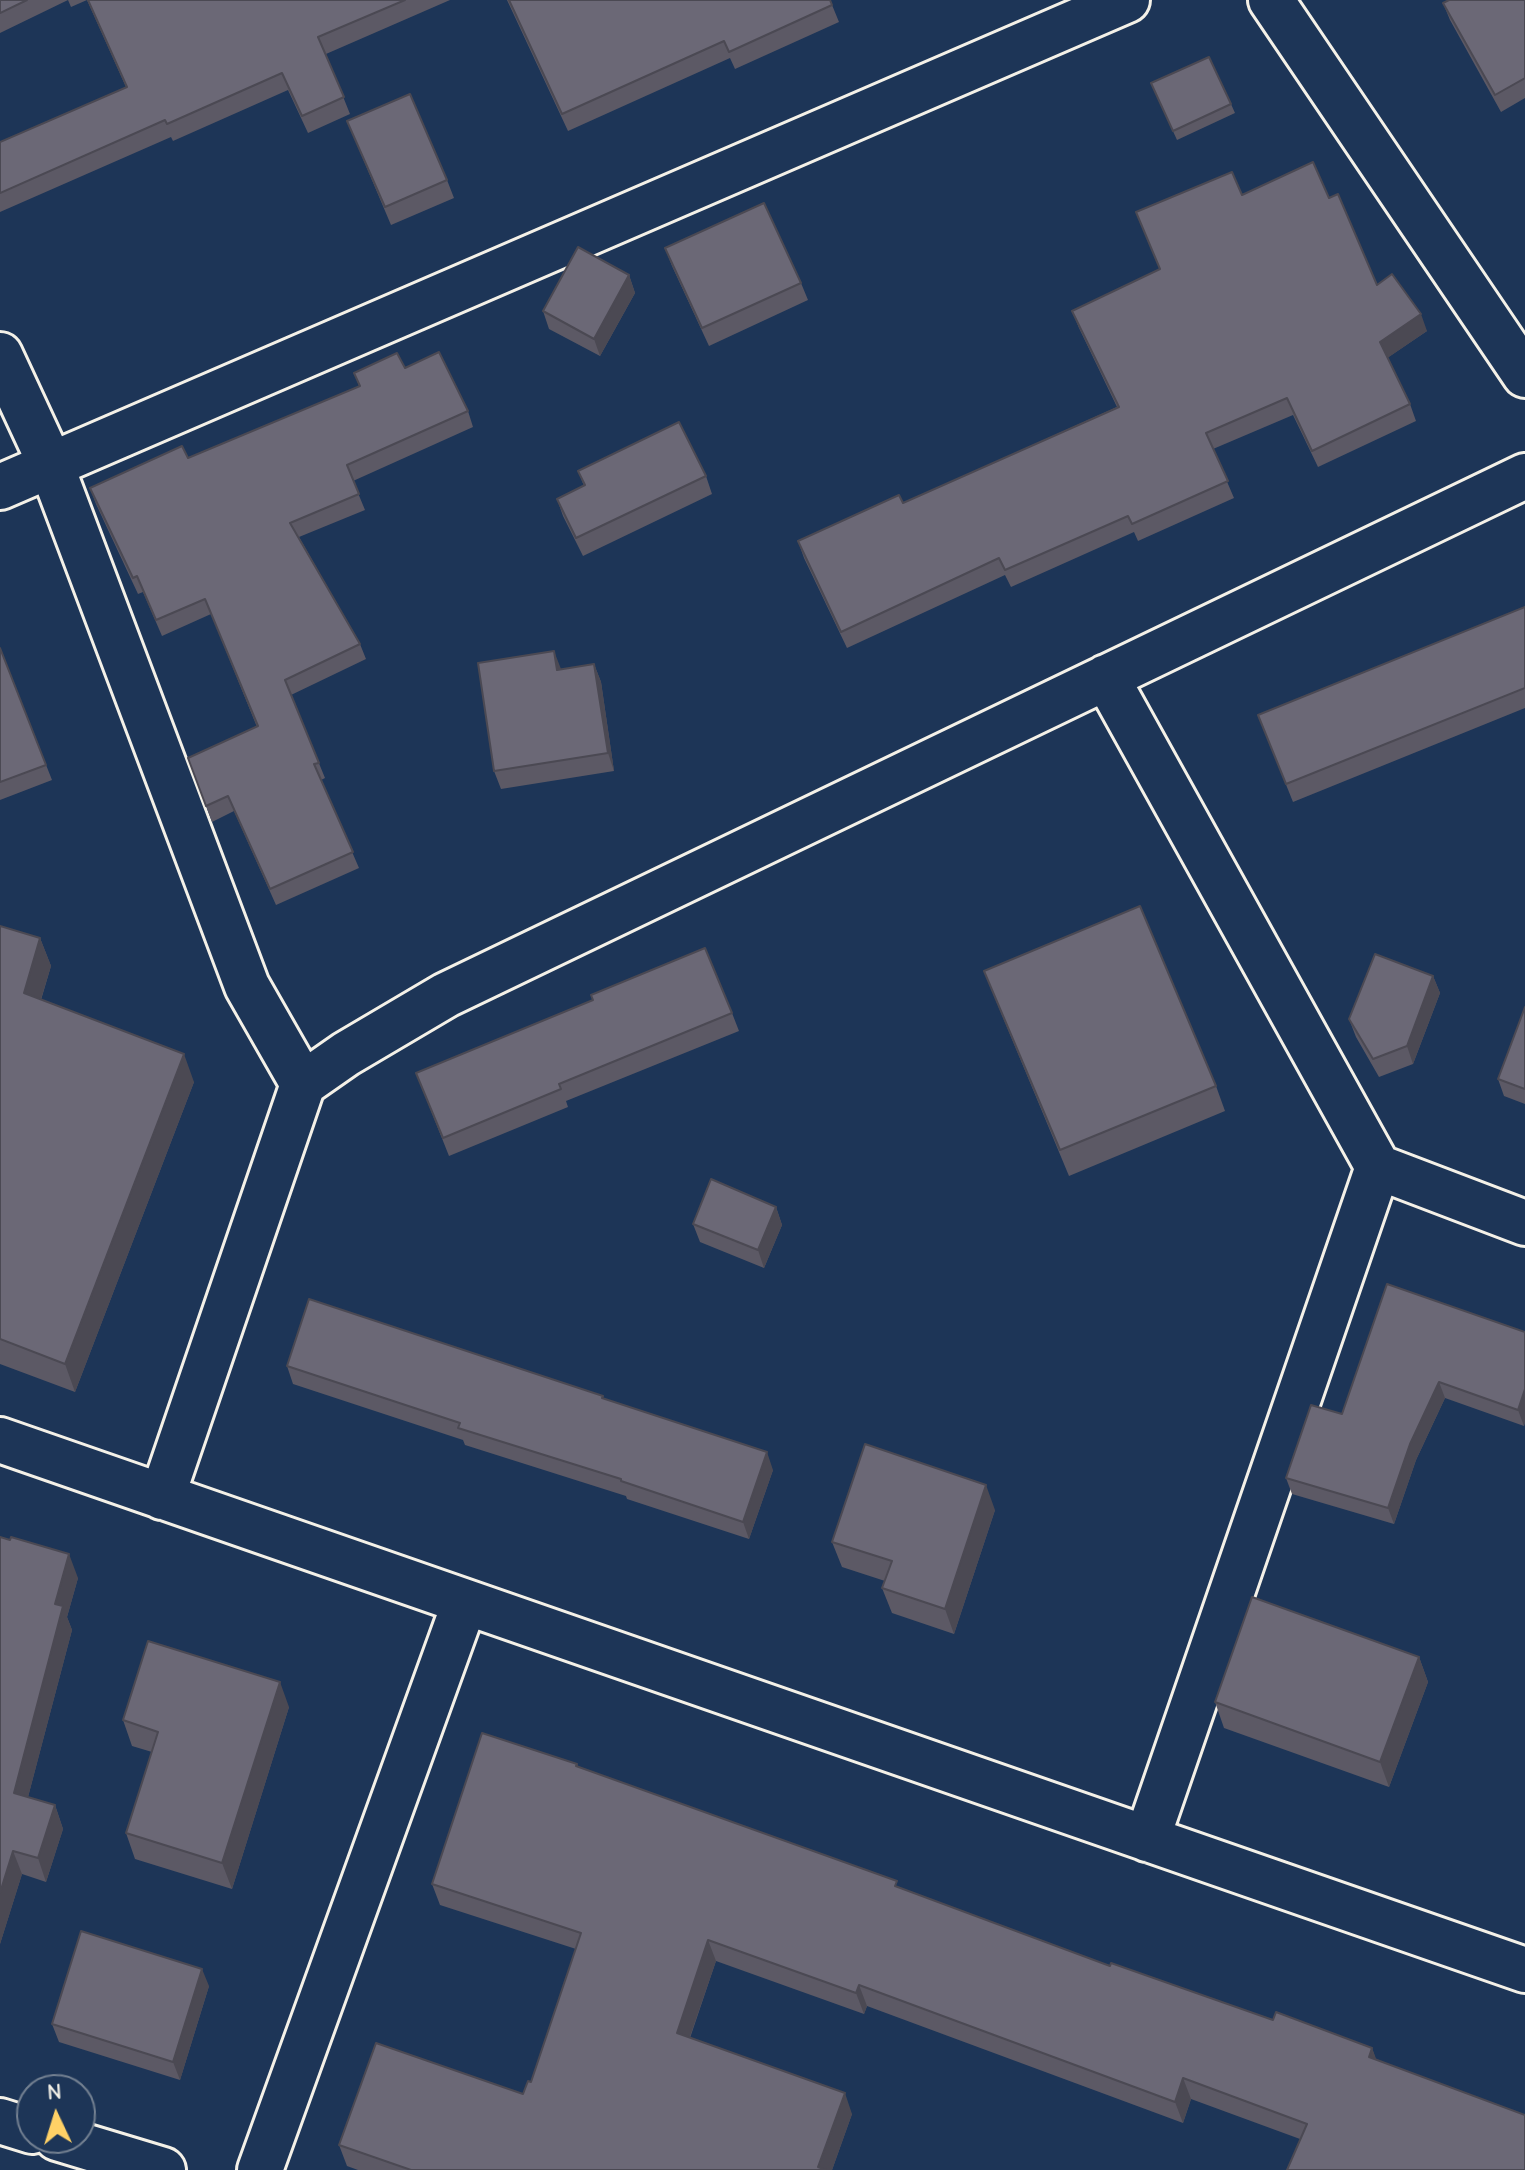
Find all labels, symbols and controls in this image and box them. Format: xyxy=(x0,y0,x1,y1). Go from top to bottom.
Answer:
north arrow xyxy=(16,2074,96,2154)
text: N xyxy=(46,2079,63,2106)

